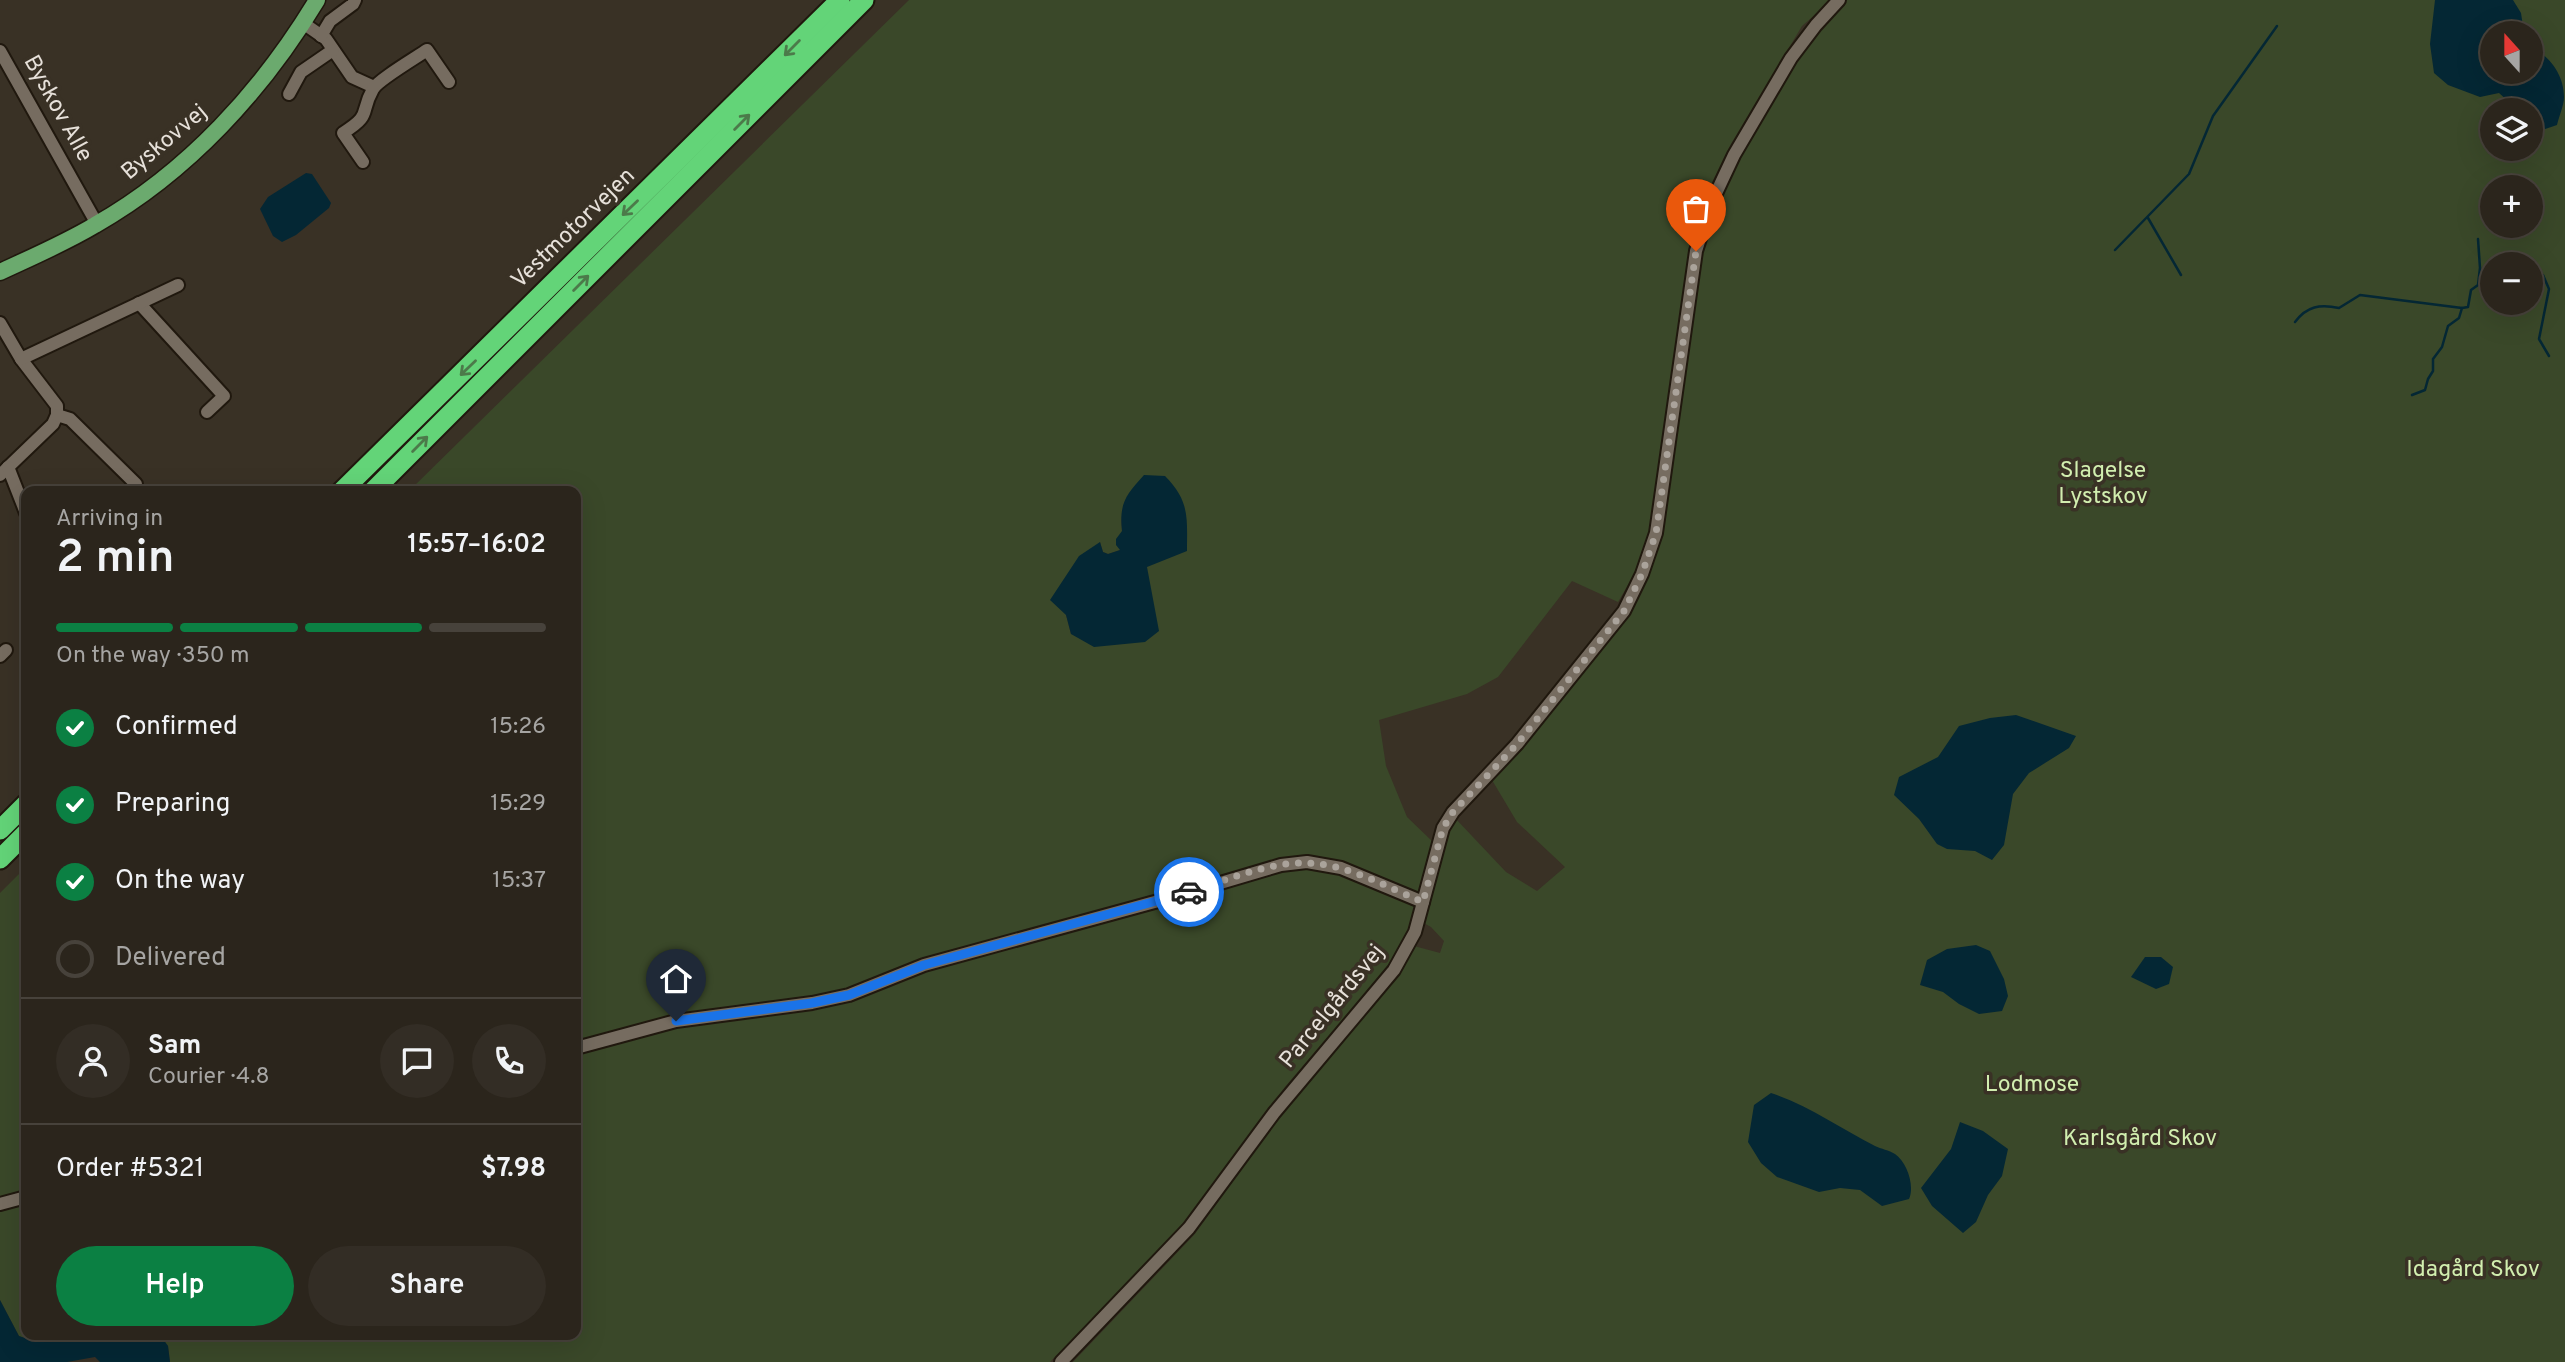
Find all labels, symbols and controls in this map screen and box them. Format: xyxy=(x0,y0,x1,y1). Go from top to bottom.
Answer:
north arrow xyxy=(2480,21,2543,84)
map controls xyxy=(2480,21,2543,315)
one-way arrow xyxy=(783,39,800,56)
street label: Byskov Alle xyxy=(16,51,98,167)
button: layers xyxy=(2480,98,2543,161)
street label: Byskovvej xyxy=(116,99,214,187)
one-way arrow xyxy=(733,114,750,131)
street label: Vestmotorvejen xyxy=(506,162,642,296)
button: + xyxy=(2480,175,2543,238)
pin xyxy=(1666,179,1726,251)
icon: bag xyxy=(1677,190,1715,228)
one-way arrow xyxy=(622,200,639,217)
button: − xyxy=(2480,252,2543,315)
one-way arrow xyxy=(572,274,589,291)
one-way arrow xyxy=(460,359,477,376)
one-way arrow xyxy=(411,435,428,452)
park label: Slagelse Lystskov xyxy=(2058,457,2148,512)
text: Arriving in xyxy=(56,505,163,534)
text: 15:57–16:02 xyxy=(407,529,546,562)
text: 2 min xyxy=(56,530,175,589)
text: On the way · 350 m xyxy=(56,642,250,671)
icon: check xyxy=(56,709,94,747)
text: Confirmed xyxy=(115,711,238,744)
text: 15:26 xyxy=(490,713,546,742)
icon: check xyxy=(56,786,94,824)
text: Preparing xyxy=(115,788,230,821)
text: 15:29 xyxy=(490,790,546,819)
courier xyxy=(1154,857,1224,927)
icon: check xyxy=(56,863,94,901)
text: On the way xyxy=(115,865,245,898)
text: 15:37 xyxy=(492,867,546,896)
icon: car xyxy=(1170,873,1208,911)
street label: Parcelgårdsvej xyxy=(1274,939,1392,1075)
text: Delivered xyxy=(115,942,226,975)
pin xyxy=(646,949,706,1021)
icon: home xyxy=(657,960,695,998)
button: person xyxy=(56,1024,130,1098)
button: chat xyxy=(380,1024,454,1098)
button: phone xyxy=(472,1024,546,1098)
text: Sam xyxy=(148,1030,201,1063)
text: Courier · 4.8 xyxy=(148,1063,269,1092)
park label: Lodmose xyxy=(1985,1071,2079,1100)
park label: Karlsgård Skov xyxy=(2063,1125,2217,1154)
text: Order #5321 xyxy=(56,1153,204,1186)
text: $7.98 xyxy=(481,1153,546,1186)
button: Help xyxy=(56,1246,294,1326)
button: Share xyxy=(308,1246,546,1326)
park label: Idagård Skov xyxy=(2406,1256,2540,1285)

